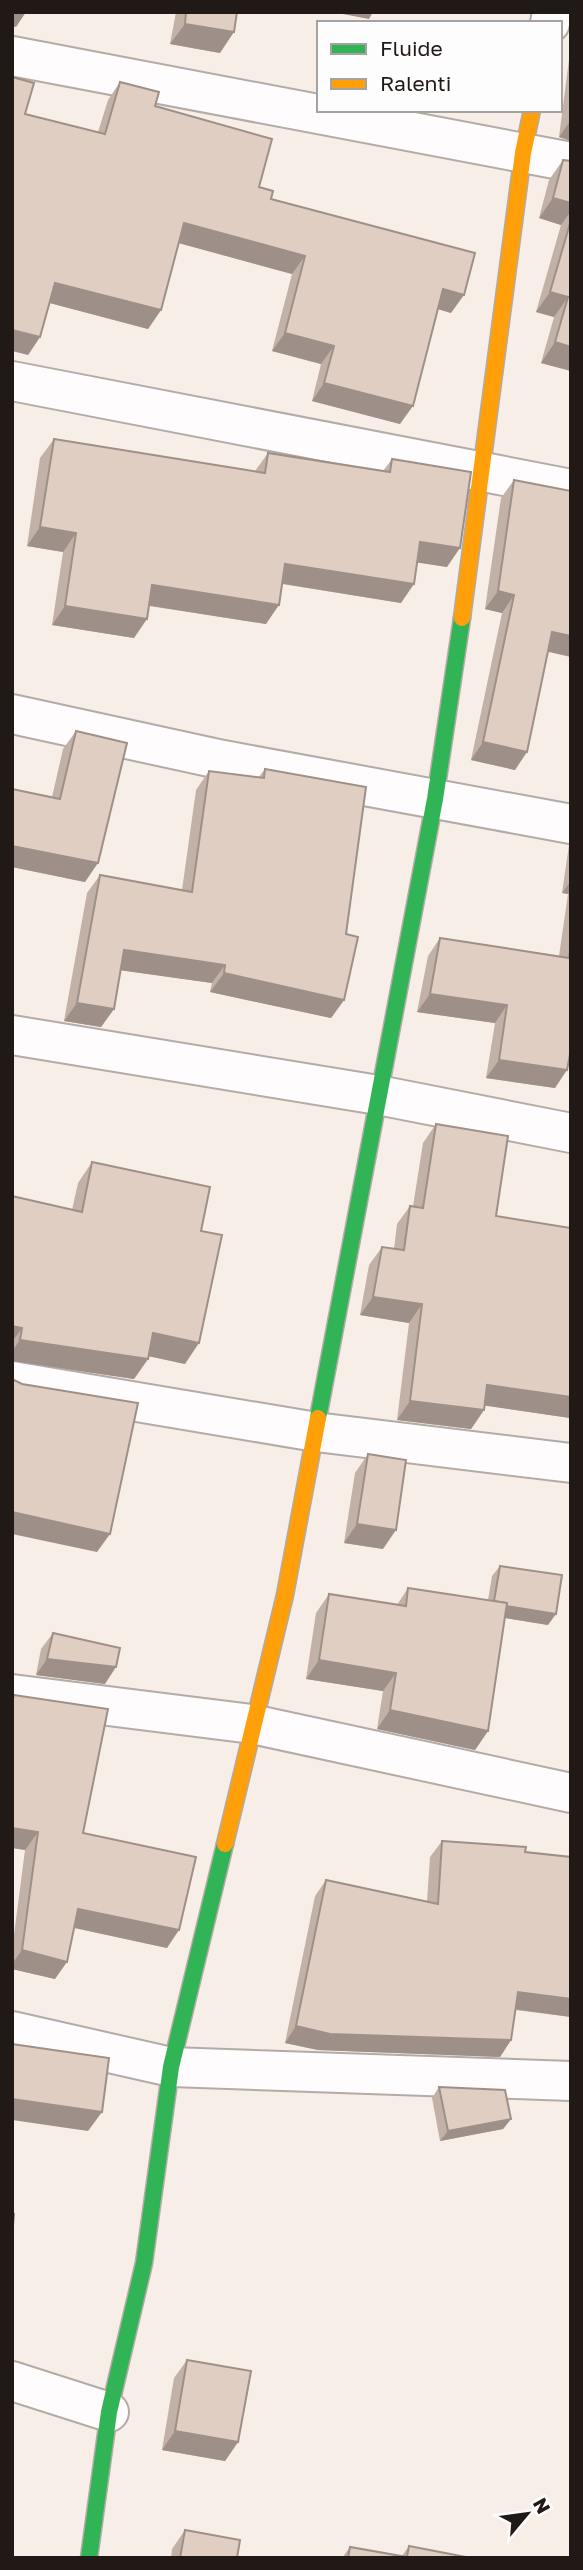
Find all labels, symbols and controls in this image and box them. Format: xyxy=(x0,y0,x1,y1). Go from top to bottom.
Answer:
legend xyxy=(317,21,562,112)
text: Fluide xyxy=(380,35,443,61)
text: Ralenti xyxy=(380,70,451,96)
north arrow xyxy=(492,2479,562,2549)
text: N xyxy=(529,2494,556,2517)

